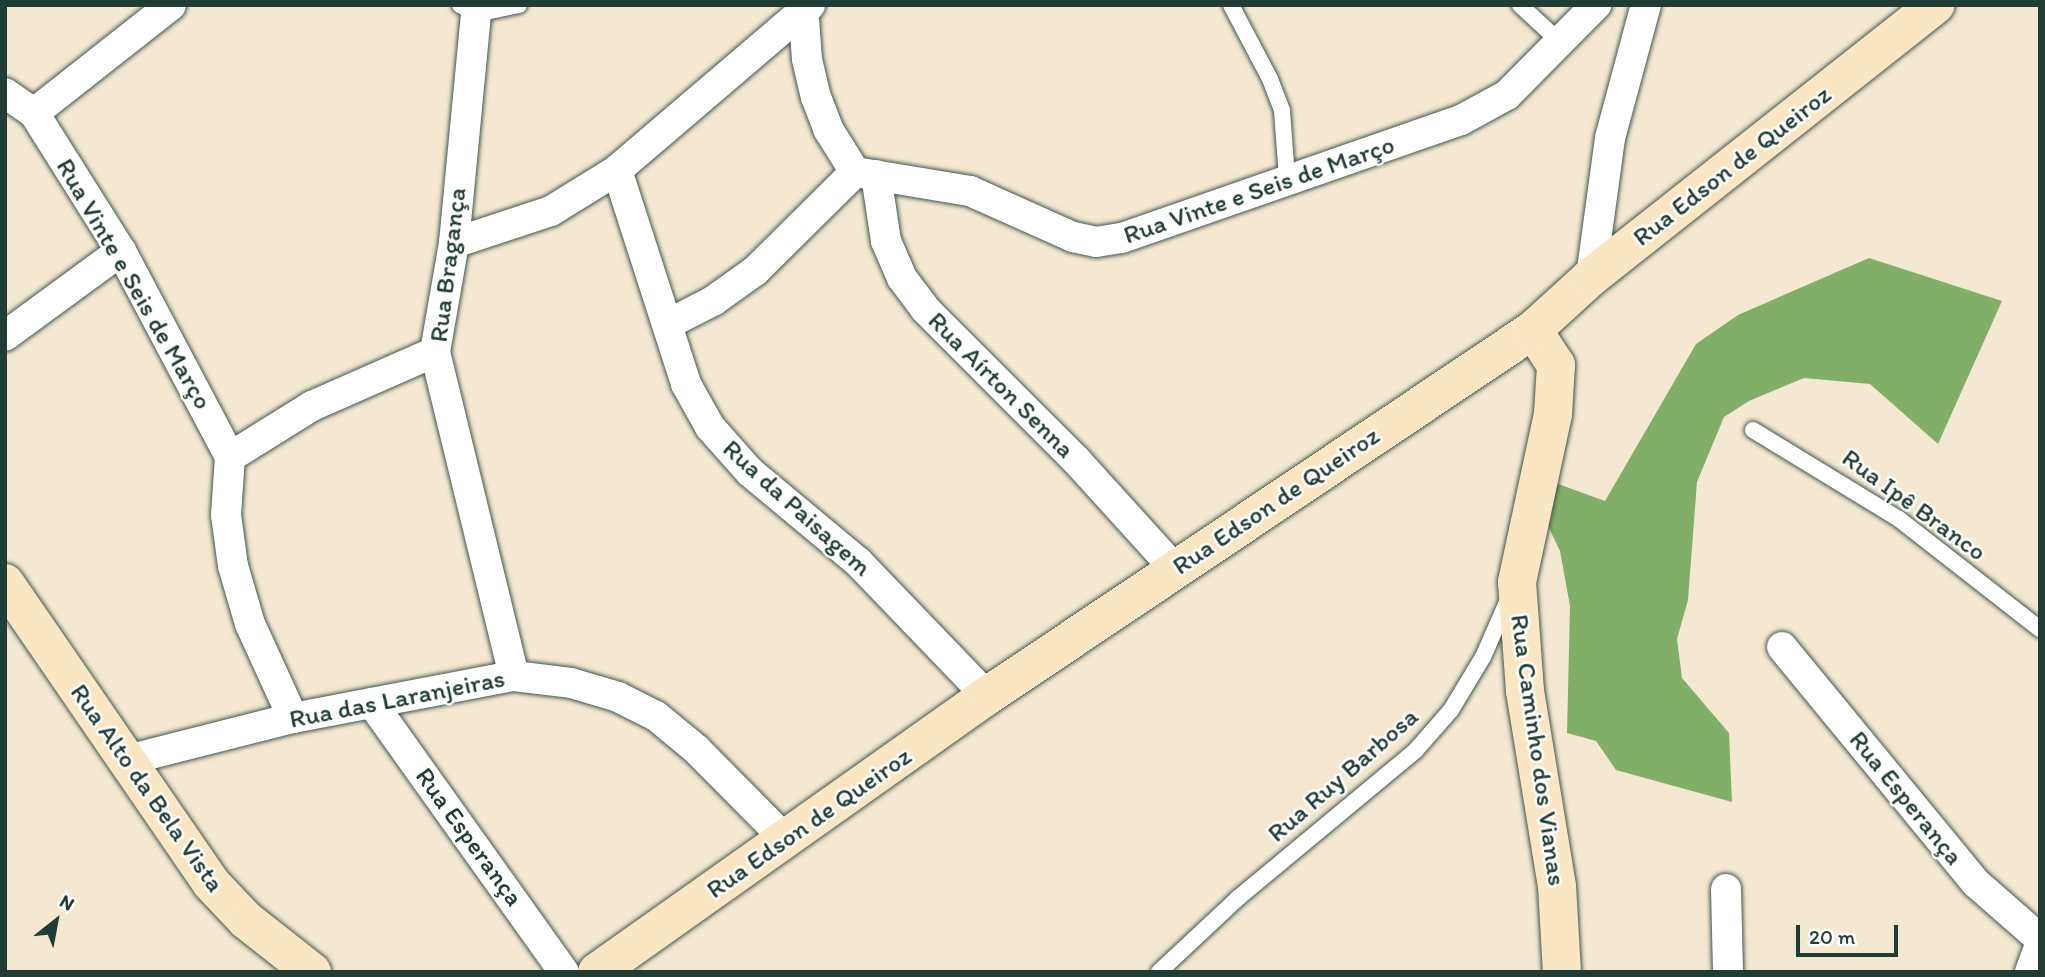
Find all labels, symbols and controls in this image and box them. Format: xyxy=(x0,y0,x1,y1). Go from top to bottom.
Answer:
street label: Rua Edson de Queiroz xyxy=(1627,79,1837,253)
street label: Rua Vinte e Seis de Março xyxy=(1119,129,1399,251)
street label: Rua Vinte e Seis de Março xyxy=(49,153,219,415)
street label: Rua Bragança xyxy=(423,186,473,344)
street label: Rua Aírton Senna xyxy=(921,305,1081,465)
street label: Rua Edson de Queiroz xyxy=(1167,420,1385,582)
street label: Rua da Paisagem xyxy=(716,433,878,583)
street label: Rua Ipê Branco xyxy=(1836,442,1992,568)
street label: Rua Caminho dos Vianas xyxy=(1503,612,1573,888)
street label: Rua das Laranjeiras xyxy=(287,663,507,735)
street label: Rua Alto da Bela Vista xyxy=(63,678,231,898)
street label: Rua Ruy Barbosa xyxy=(1261,701,1425,849)
street label: Rua Esperança xyxy=(1842,725,1970,871)
street label: Rua Edson de Queiroz xyxy=(701,741,917,905)
street label: Rua Esperança xyxy=(408,762,530,912)
north arrow xyxy=(21,886,91,956)
text: N xyxy=(56,889,78,916)
scale bar xyxy=(1800,911,1902,955)
text: 20 m xyxy=(1809,924,1855,949)

